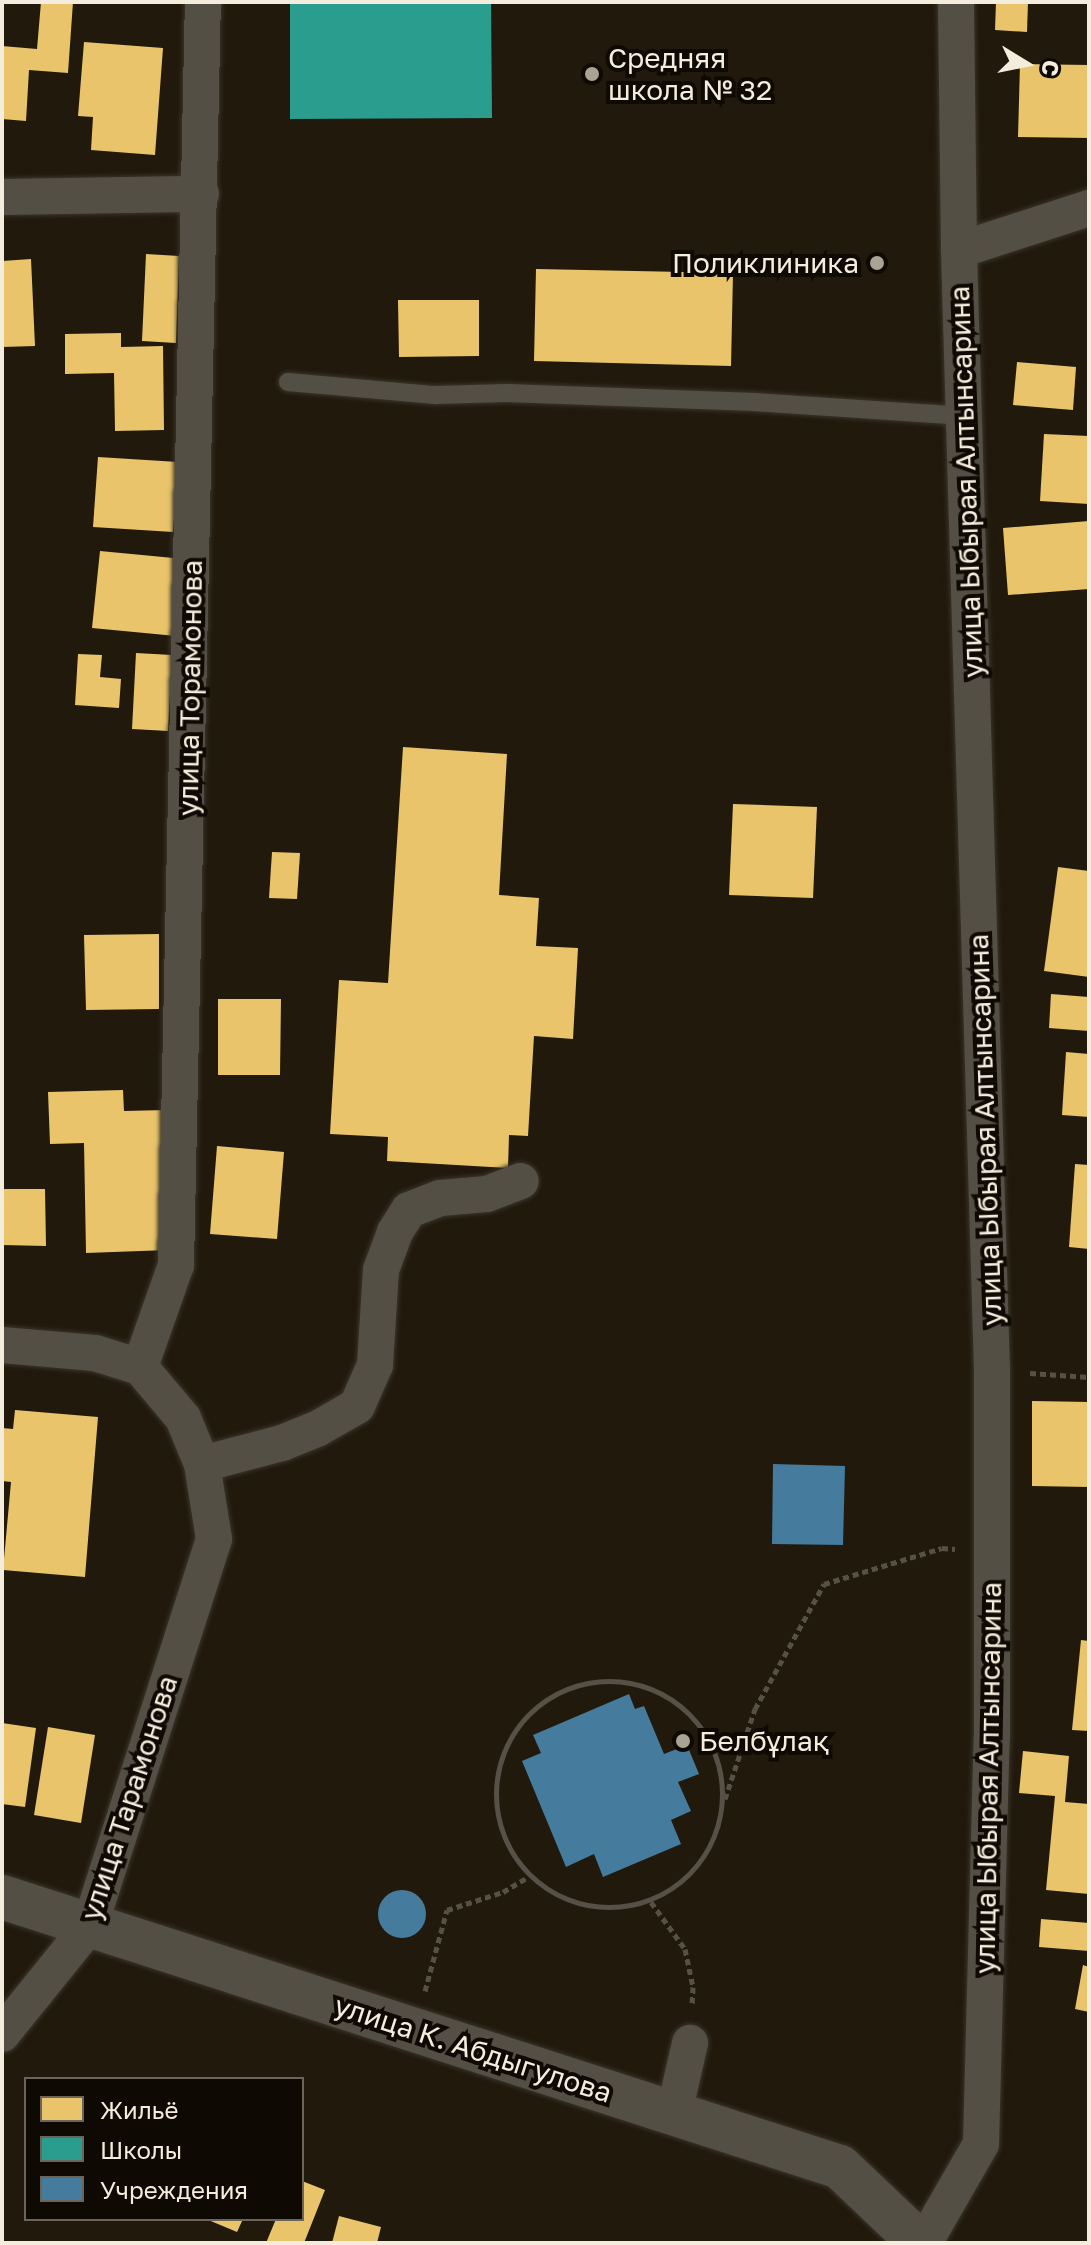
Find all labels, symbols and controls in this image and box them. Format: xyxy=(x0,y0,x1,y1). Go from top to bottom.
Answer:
north arrow xyxy=(987,24,1067,104)
place label: Средняя школа № 32 xyxy=(608,41,772,107)
text: С xyxy=(1036,58,1066,78)
marker: Средняя школа № 32 xyxy=(583,65,601,83)
place label: Поликлиника xyxy=(672,246,859,280)
marker: Поликлиника xyxy=(866,252,888,274)
street label: улица Ыбырая Алтынсарина xyxy=(942,285,990,679)
street label: улица Торамонова xyxy=(171,560,209,816)
street label: улица Ыбырая Алтынсарина xyxy=(961,933,1009,1327)
street label: улица Ыбырая Алтынсарина xyxy=(968,1582,1008,1974)
street label: улица Тарамонова xyxy=(74,1671,184,1925)
place label: Белбұлақ xyxy=(699,1724,829,1758)
marker: Белбұлақ xyxy=(674,1732,692,1750)
street label: улица К. Абдыгулова xyxy=(330,1988,616,2110)
legend xyxy=(24,2077,304,2221)
text: Жильё xyxy=(100,2095,178,2124)
text: Школы xyxy=(100,2135,182,2164)
text: Учреждения xyxy=(100,2175,248,2204)

